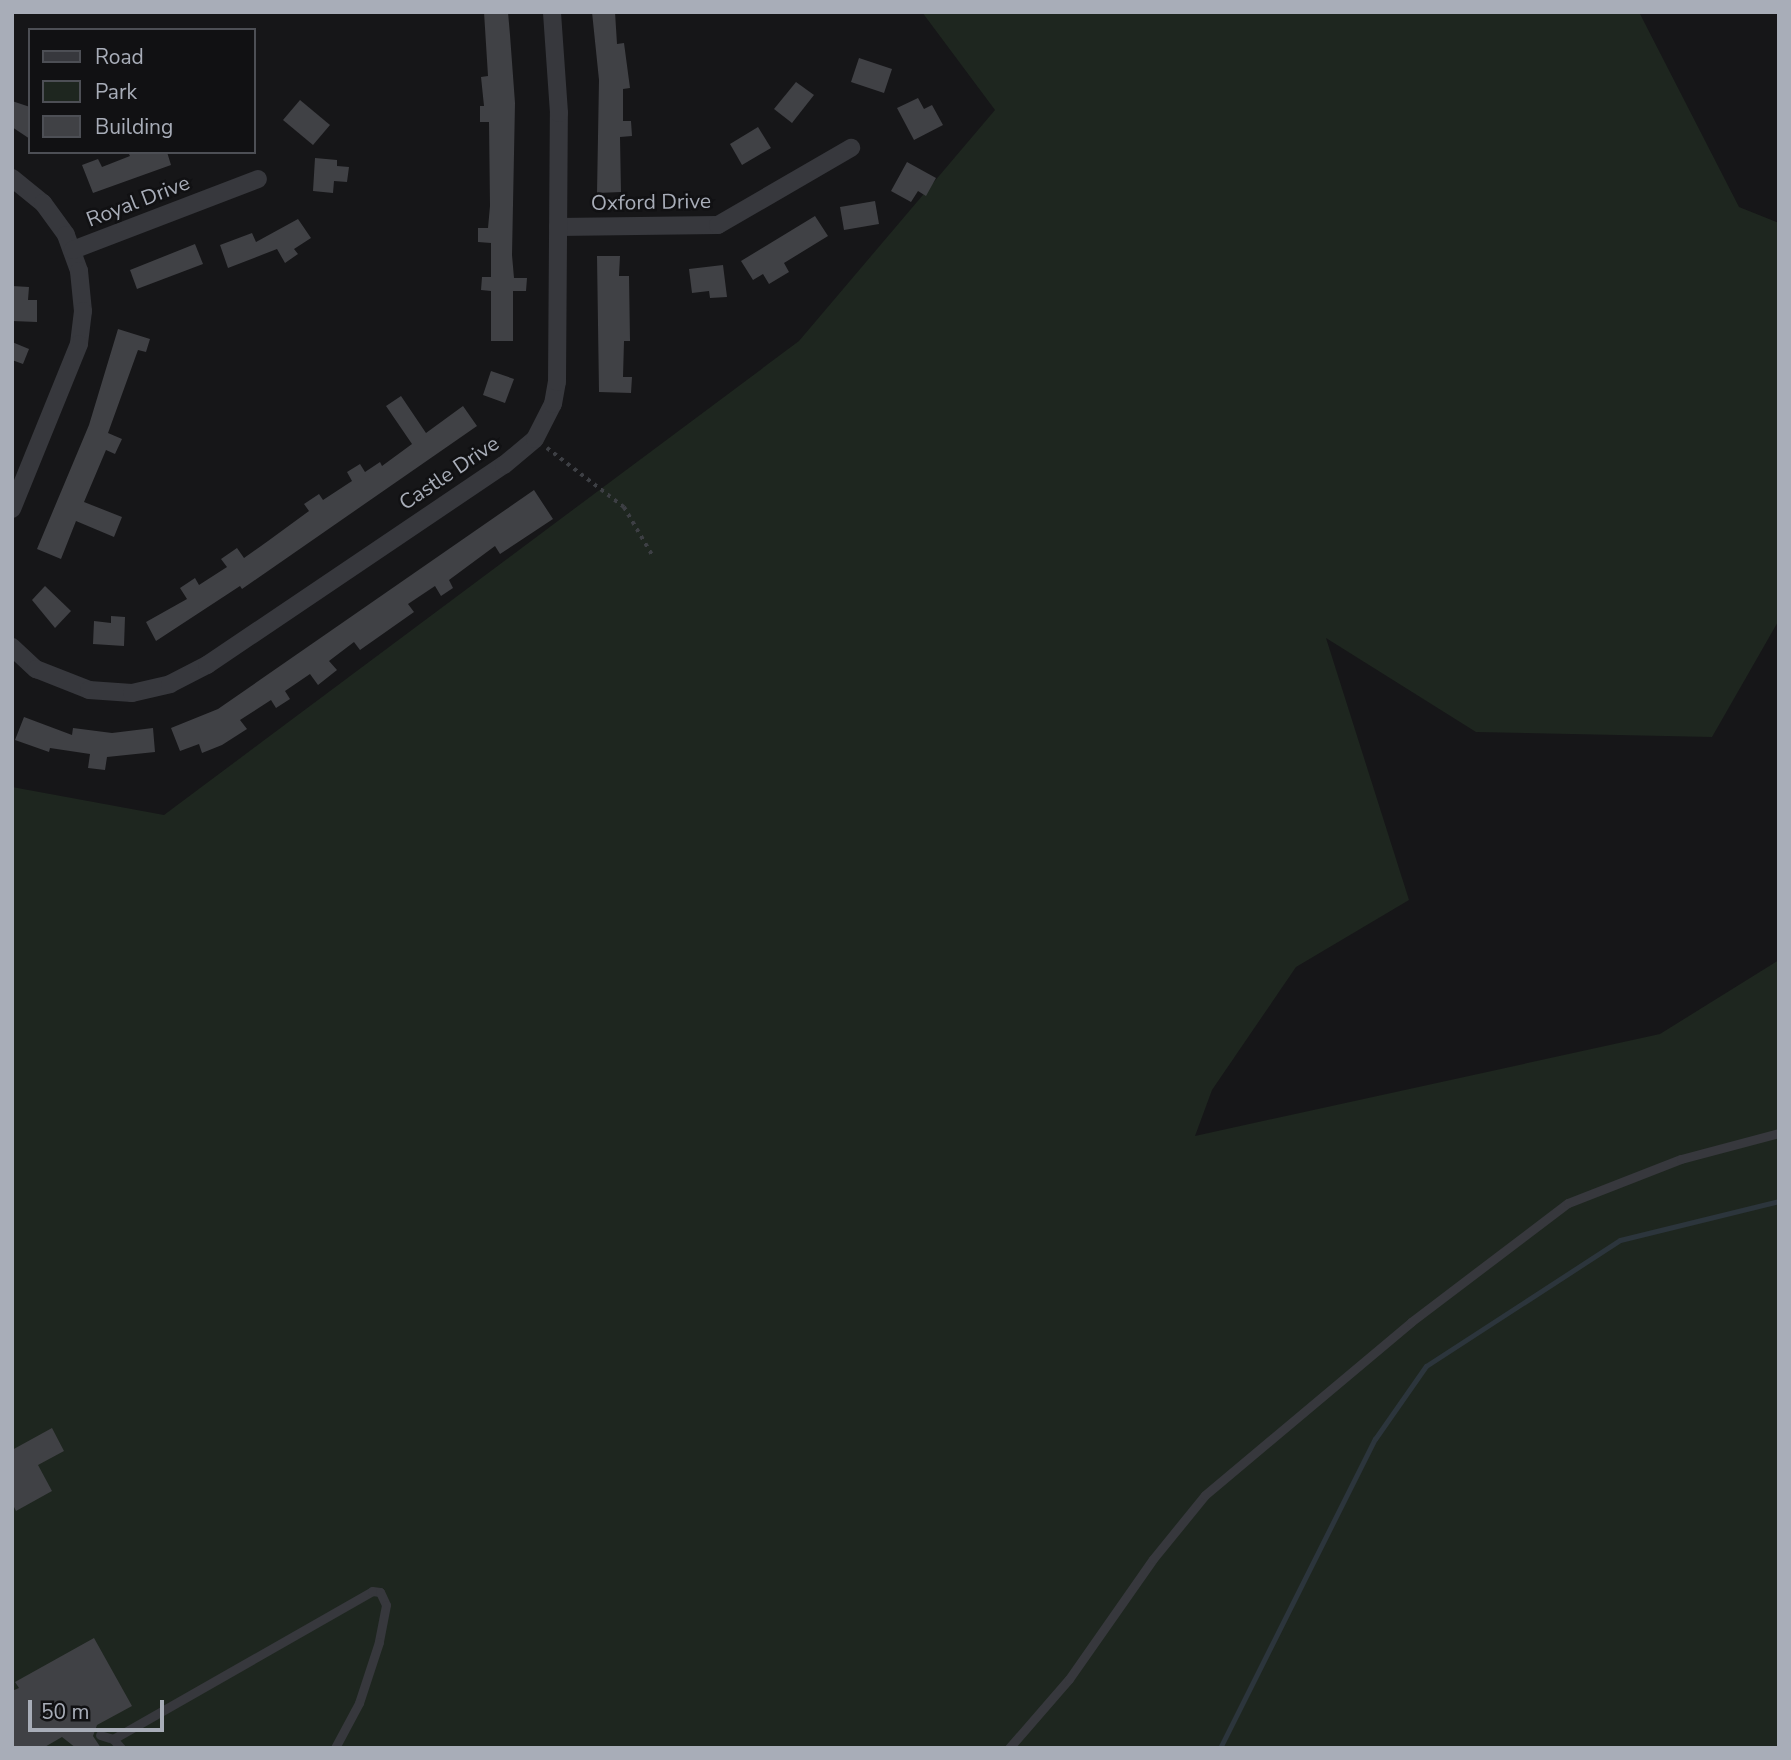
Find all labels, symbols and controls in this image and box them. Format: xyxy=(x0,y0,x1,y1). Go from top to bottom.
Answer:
legend xyxy=(28,28,256,154)
text: Road xyxy=(95,43,144,71)
text: Park xyxy=(95,78,137,106)
text: Building xyxy=(95,113,173,141)
street label: Royal Drive xyxy=(83,170,193,232)
street label: Oxford Drive xyxy=(591,188,711,216)
street label: Castle Drive xyxy=(394,430,504,516)
scale bar xyxy=(32,1686,168,1730)
text: 50 m xyxy=(41,1698,90,1726)

